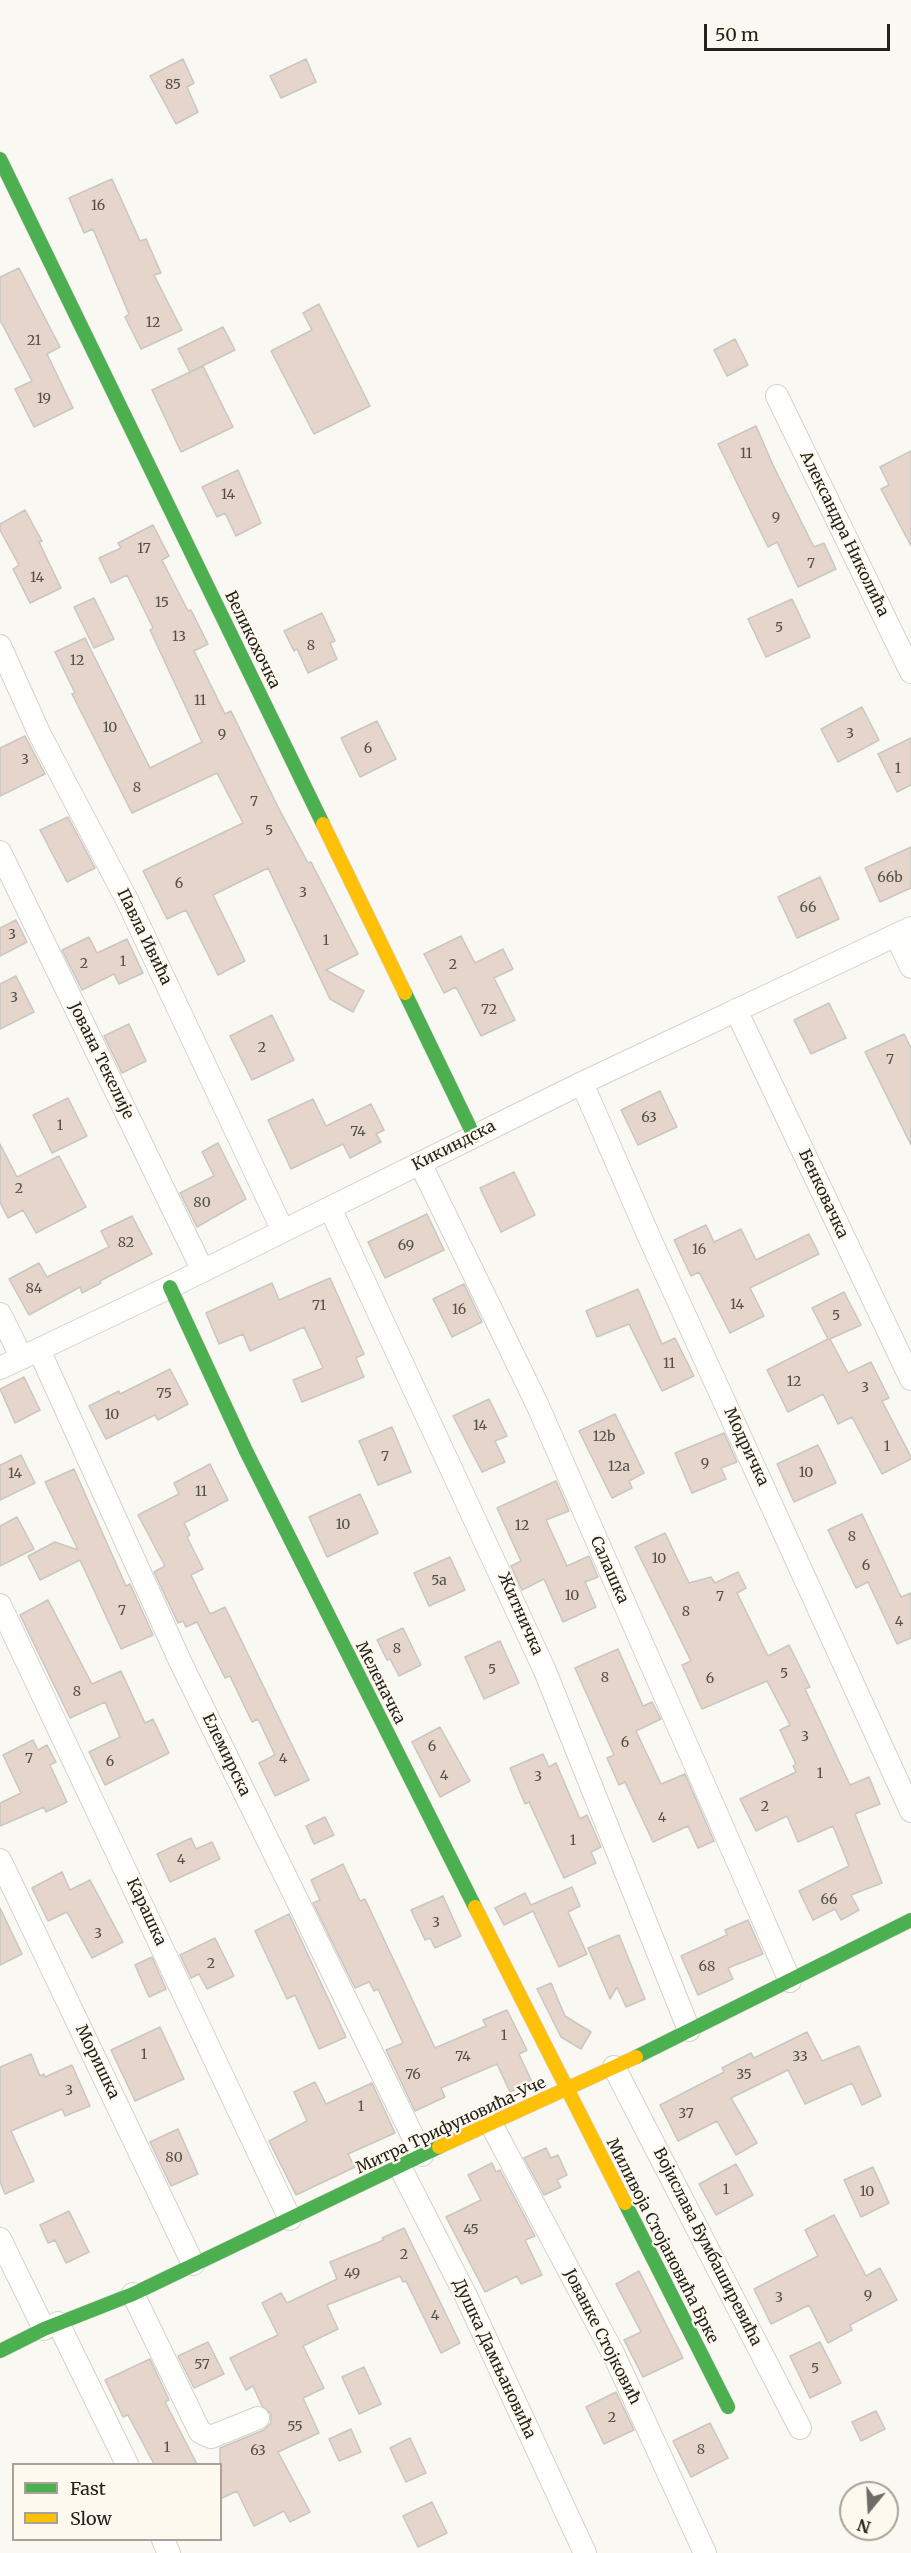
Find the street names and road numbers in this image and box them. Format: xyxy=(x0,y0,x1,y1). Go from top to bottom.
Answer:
street label: Александра Николића xyxy=(796,448,892,620)
street label: Великохочка xyxy=(220,588,284,692)
street label: Павла Ивића xyxy=(112,886,176,988)
street label: Јована Текелије xyxy=(64,1000,138,1122)
street label: Кикиндска xyxy=(409,1117,499,1175)
street label: Бенковачка xyxy=(794,1146,852,1242)
street label: Модричка xyxy=(720,1405,772,1489)
street label: Салашка xyxy=(586,1533,632,1607)
street label: Житничка xyxy=(493,1570,547,1658)
street label: Меленачка xyxy=(351,1639,409,1727)
street label: Елемирска xyxy=(198,1711,254,1799)
street label: Карашка xyxy=(122,1875,170,1949)
street label: Моришка xyxy=(71,2022,123,2102)
street label: Митра Трифуновића-Уче xyxy=(353,2074,549,2178)
street label: Миливоја Стојановића Брке xyxy=(602,2135,722,2347)
street label: Војислава Бумбаширевића xyxy=(649,2145,765,2349)
street label: Јованке Стојковић xyxy=(560,2266,644,2408)
street label: Душка Дамњановића xyxy=(449,2276,539,2442)

